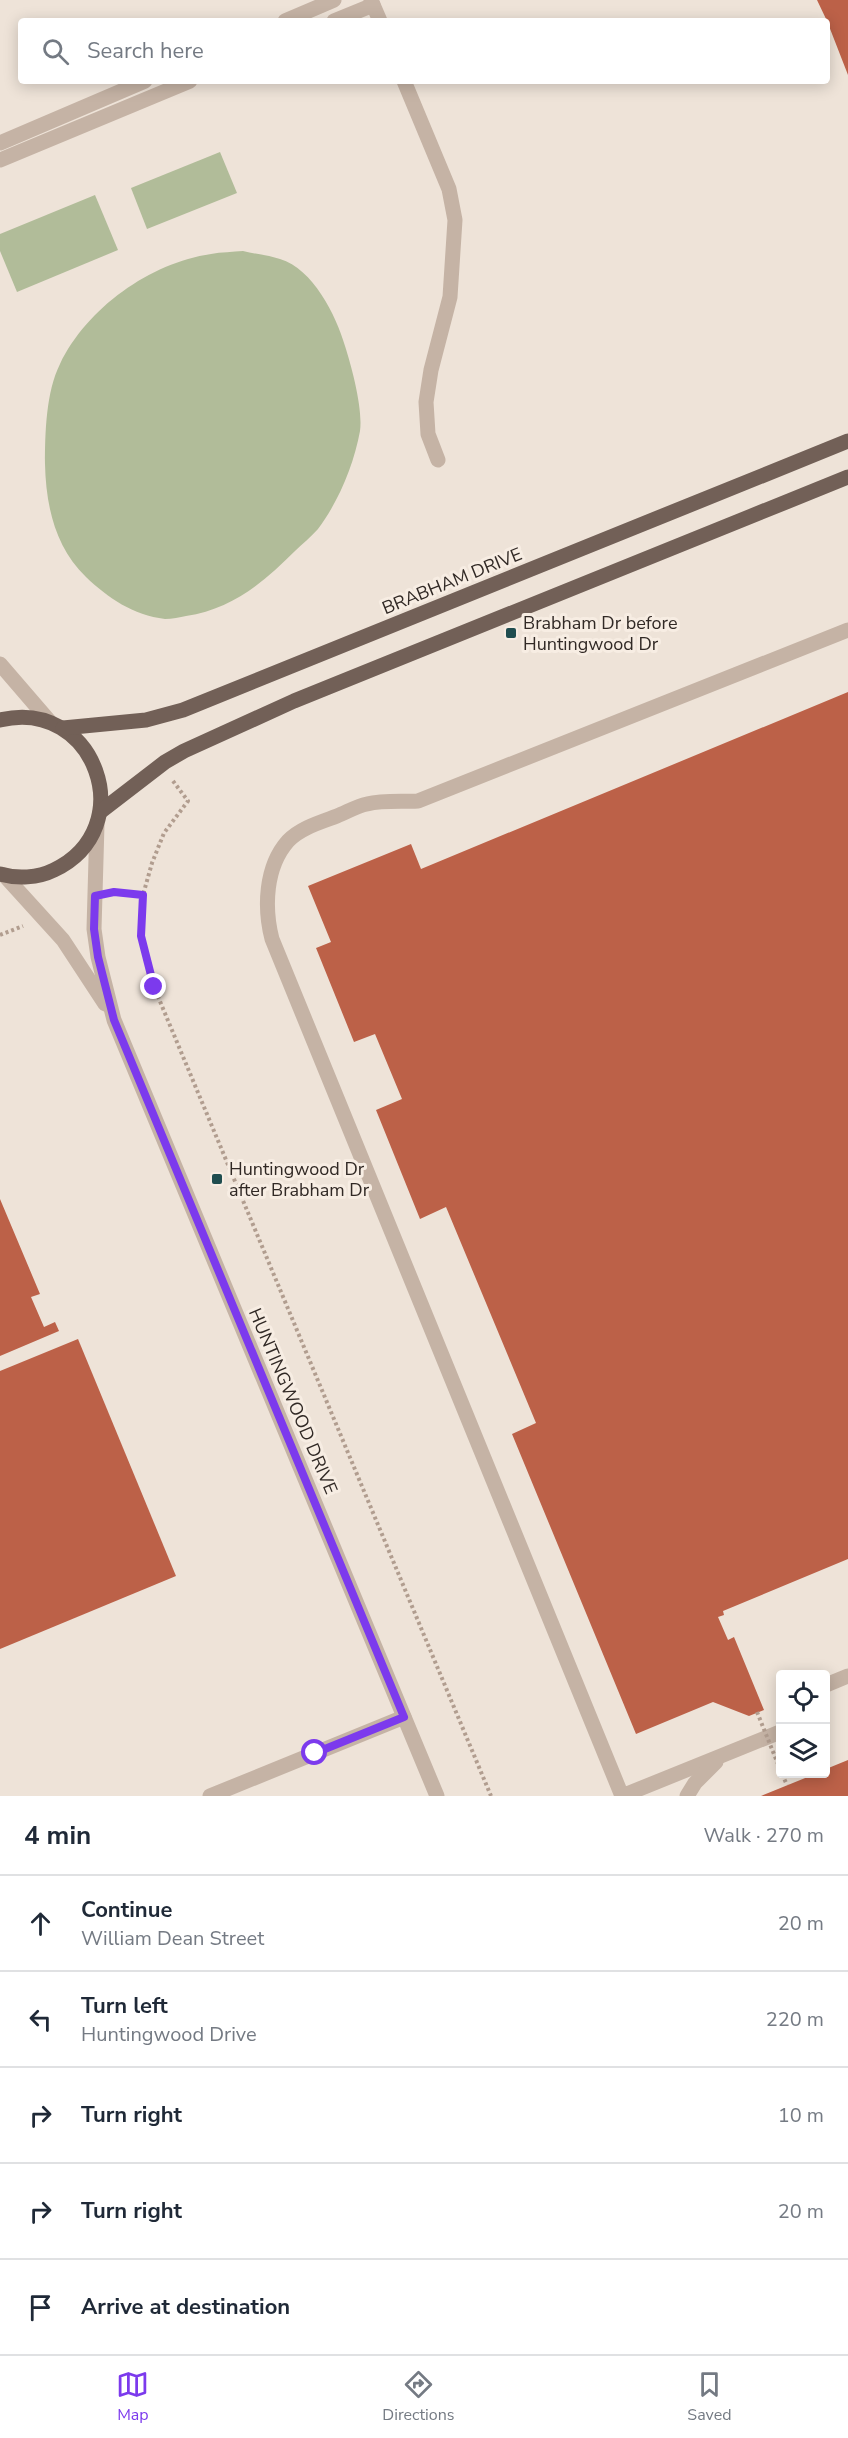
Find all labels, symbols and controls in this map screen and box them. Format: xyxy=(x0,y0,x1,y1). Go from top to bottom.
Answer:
search box xyxy=(18,18,830,84)
icon: search xyxy=(39,35,72,68)
text: Search here xyxy=(87,36,204,66)
street label: BRABHAM DRIVE xyxy=(378,542,526,620)
place label: Brabham Dr before Huntingwood Dr xyxy=(523,611,678,656)
marker: Brabham Dr before Huntingwood Dr xyxy=(504,626,518,640)
route end xyxy=(140,973,166,999)
place label: Huntingwood Dr after Brabham Dr xyxy=(229,1157,370,1202)
marker: Huntingwood Dr after Brabham Dr xyxy=(210,1172,224,1186)
street label: HUNTINGWOOD DRIVE xyxy=(243,1304,343,1498)
map controls xyxy=(776,1670,830,1778)
button: locate xyxy=(776,1670,830,1724)
button: layers xyxy=(776,1724,830,1778)
route start xyxy=(301,1739,327,1765)
text: 4 min xyxy=(24,1818,91,1853)
text: Walk · 270 m xyxy=(704,1822,824,1849)
text: Continue xyxy=(81,1895,172,1925)
icon: ahead xyxy=(24,1907,57,1940)
text: 20 m xyxy=(778,1910,824,1937)
text: William Dean Street xyxy=(81,1925,264,1952)
text: Turn left xyxy=(81,1991,168,2021)
icon: left xyxy=(24,2003,57,2036)
text: 220 m xyxy=(766,2006,824,2033)
text: Huntingwood Drive xyxy=(81,2021,257,2048)
icon: right xyxy=(24,2099,57,2132)
text: Turn right xyxy=(81,2100,182,2130)
text: 10 m xyxy=(778,2102,824,2129)
icon: right xyxy=(24,2195,57,2228)
text: Turn right xyxy=(81,2196,182,2226)
text: 20 m xyxy=(778,2198,824,2225)
icon: arrive xyxy=(24,2291,57,2324)
text: Arrive at destination xyxy=(81,2292,290,2322)
tab: Map xyxy=(116,2368,149,2426)
tab: Directions xyxy=(382,2368,454,2426)
tab: Saved xyxy=(687,2368,732,2426)

